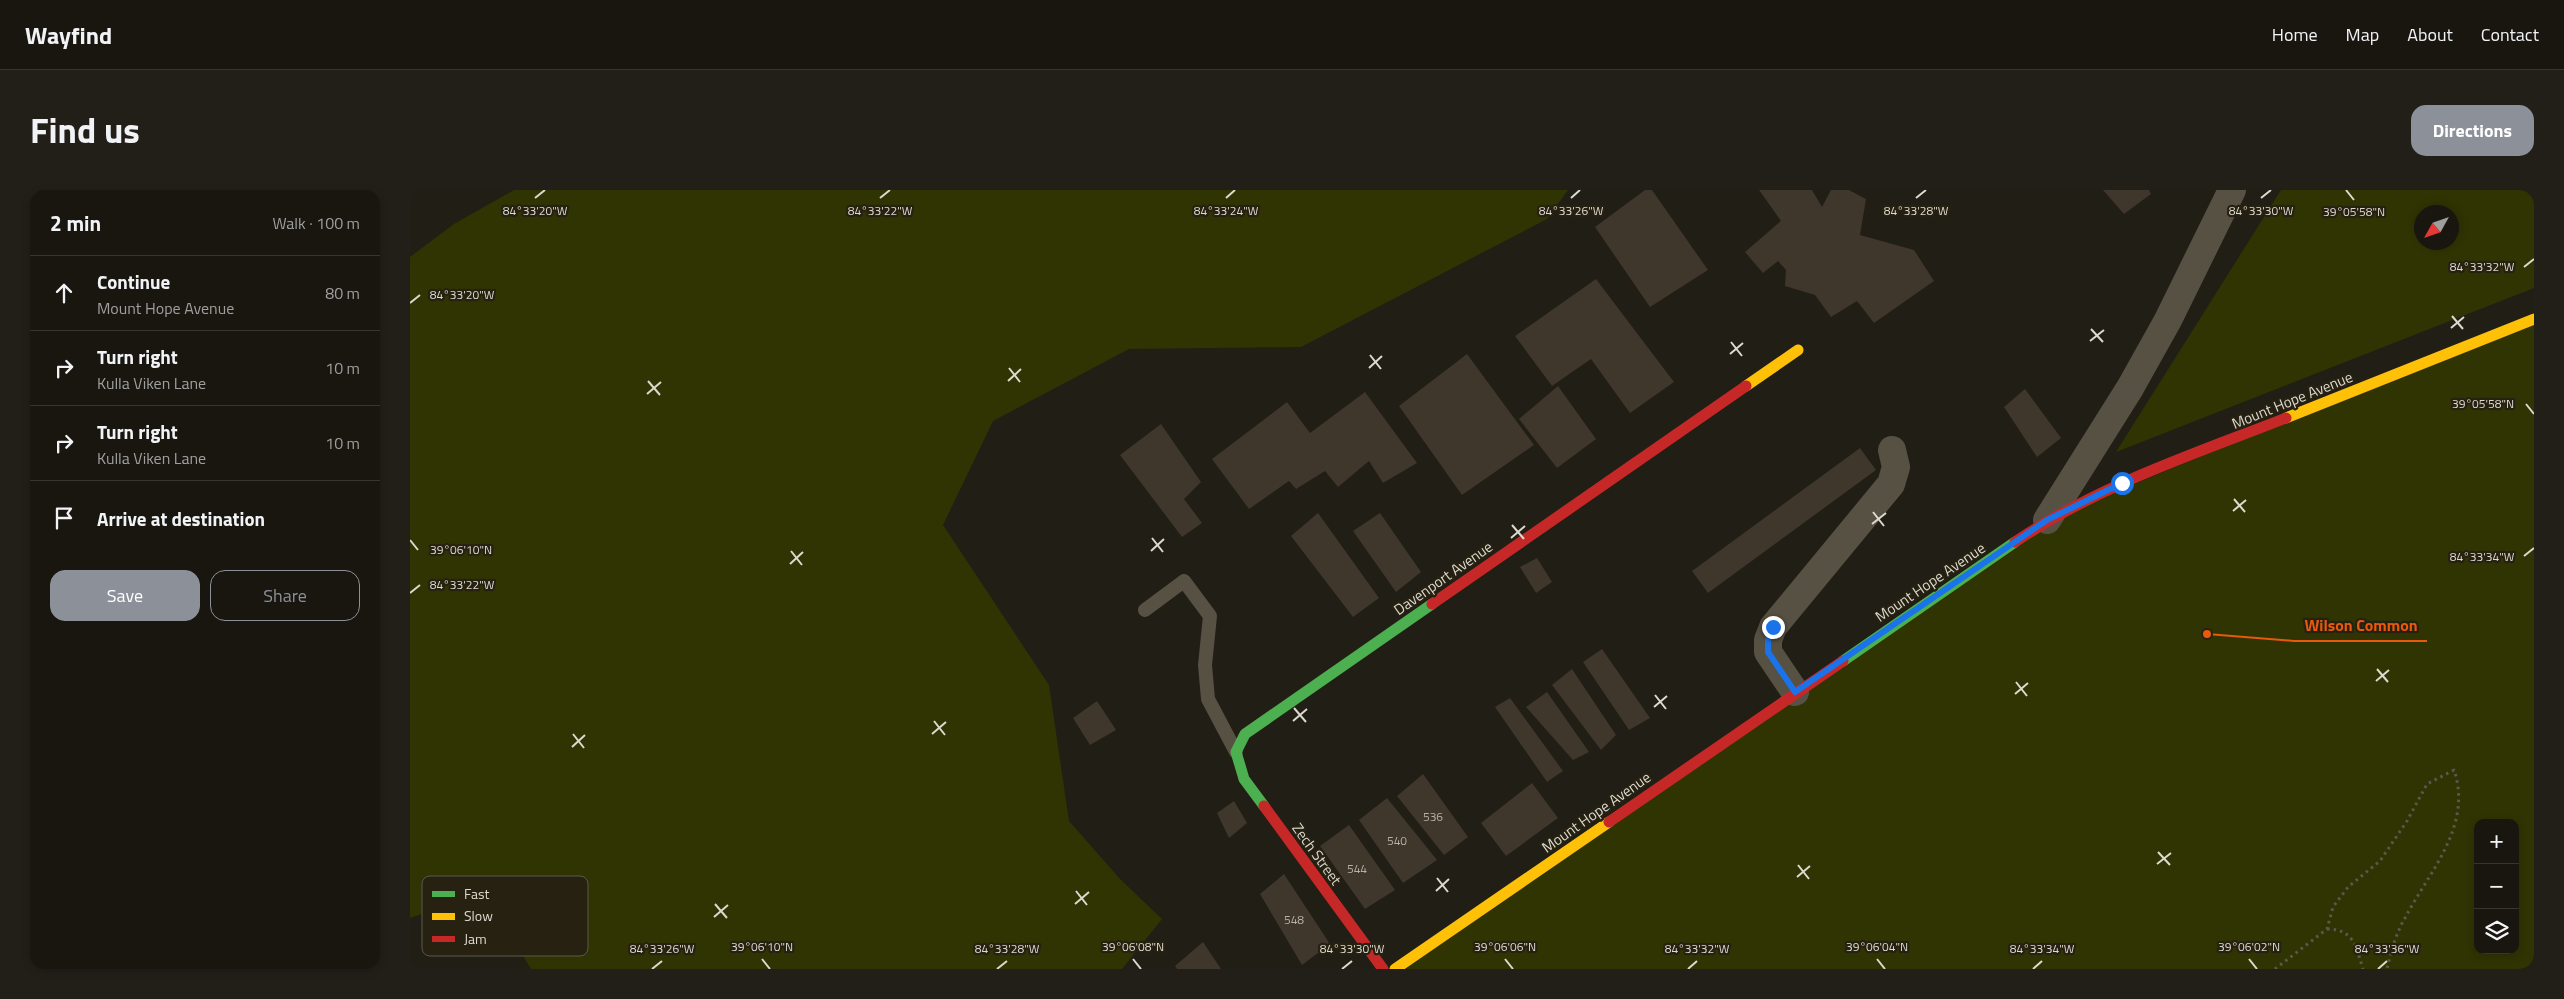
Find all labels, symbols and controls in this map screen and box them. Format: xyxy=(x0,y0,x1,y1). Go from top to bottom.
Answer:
text: Wayfind xyxy=(25,17,112,53)
text: Home xyxy=(2272,21,2318,48)
text: Map xyxy=(2346,21,2379,48)
text: About xyxy=(2407,21,2453,48)
text: Contact xyxy=(2481,21,2539,48)
text: Find us xyxy=(30,103,140,157)
button: Directions xyxy=(2411,105,2534,156)
text: 84°33'20"W xyxy=(503,201,568,220)
text: 84°33'22"W xyxy=(848,201,913,220)
text: 84°33'24"W xyxy=(1194,201,1259,220)
text: 84°33'26"W xyxy=(1539,201,1604,220)
text: 84°33'28"W xyxy=(1884,201,1949,220)
text: 84°33'30"W xyxy=(2229,201,2294,220)
text: 39°05'58"N xyxy=(2323,202,2385,221)
north arrow xyxy=(2414,205,2459,250)
text: 2 min xyxy=(50,207,101,239)
text: Walk · 100 m xyxy=(272,211,360,235)
text: 84°33'32"W xyxy=(2450,257,2515,276)
text: Continue xyxy=(97,267,170,296)
icon: ahead xyxy=(50,279,78,307)
text: 80 m xyxy=(325,281,360,305)
text: 84°33'20"W xyxy=(430,285,495,304)
text: Mount Hope Avenue xyxy=(97,296,234,320)
text: Turn right xyxy=(97,342,178,371)
icon: right xyxy=(50,354,78,382)
text: 10 m xyxy=(325,356,360,380)
street label: Mount Hope Avenue xyxy=(2228,365,2356,435)
text: Kulla Viken Lane xyxy=(97,371,206,395)
text: 39°05'58"N xyxy=(2452,394,2514,413)
text: Turn right xyxy=(97,417,178,446)
icon: right xyxy=(50,429,78,457)
text: 10 m xyxy=(325,431,360,455)
text: Kulla Viken Lane xyxy=(97,446,206,470)
route start xyxy=(2111,472,2134,495)
icon: arrive xyxy=(50,504,78,532)
text: Arrive at destination xyxy=(97,504,265,533)
street label: Davenport Avenue xyxy=(1389,535,1497,621)
street label: Mount Hope Avenue xyxy=(1870,536,1990,628)
text: 39°06'10"N xyxy=(430,540,492,559)
text: 84°33'34"W xyxy=(2450,547,2515,566)
button: Save xyxy=(50,570,200,621)
button: Share xyxy=(210,570,360,621)
text: 84°33'22"W xyxy=(430,575,495,594)
callout: Wilson Common xyxy=(2294,610,2427,641)
text: Wilson Common xyxy=(2304,613,2418,637)
route end xyxy=(1762,616,1785,639)
street label: Mount Hope Avenue xyxy=(1537,766,1655,858)
house number: 536 xyxy=(1423,807,1443,826)
street label: Zech Street xyxy=(1287,818,1348,890)
map controls xyxy=(2474,819,2519,954)
button: + xyxy=(2474,819,2519,864)
house number: 540 xyxy=(1387,831,1407,850)
house number: 544 xyxy=(1347,859,1367,878)
button: − xyxy=(2474,864,2519,909)
legend xyxy=(422,876,588,956)
text: Fast xyxy=(464,883,489,904)
text: Slow xyxy=(464,905,493,926)
button: layers xyxy=(2474,909,2519,954)
house number: 548 xyxy=(1284,910,1304,929)
text: Jam xyxy=(464,928,487,949)
text: 39°06'10"N xyxy=(731,937,793,956)
text: 39°06'08"N xyxy=(1102,937,1164,956)
text: 39°06'06"N xyxy=(1474,937,1536,956)
text: 39°06'04"N xyxy=(1846,937,1908,956)
text: 39°06'02"N xyxy=(2218,937,2280,956)
text: 84°33'26"W xyxy=(630,939,695,958)
text: 84°33'28"W xyxy=(975,939,1040,958)
text: 84°33'30"W xyxy=(1320,939,1385,958)
text: 84°33'32"W xyxy=(1665,939,1730,958)
text: 84°33'34"W xyxy=(2010,939,2075,958)
text: 84°33'36"W xyxy=(2355,939,2420,958)

